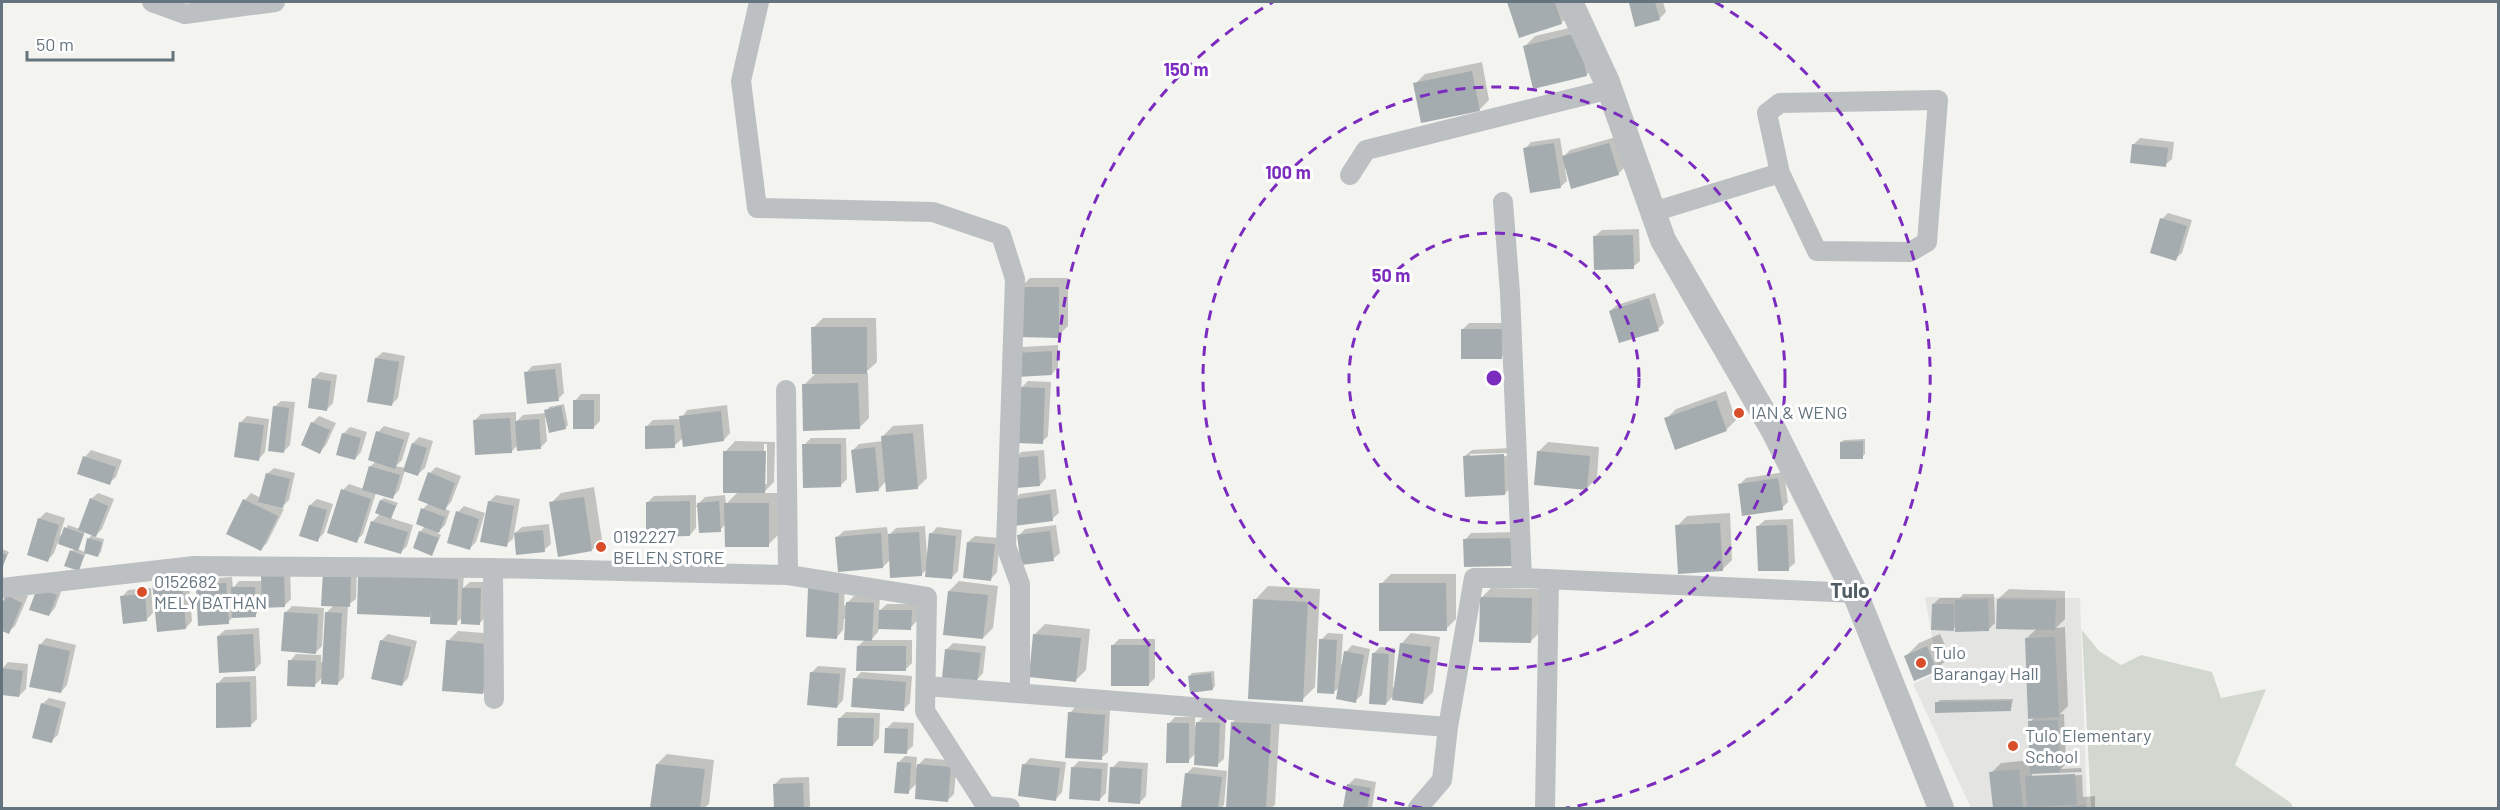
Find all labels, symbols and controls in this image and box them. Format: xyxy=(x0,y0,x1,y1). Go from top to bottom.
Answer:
scale bar xyxy=(27,24,172,62)
text: 50 m xyxy=(36,33,74,55)
text: 150 m xyxy=(1164,58,1208,80)
text: 100 m xyxy=(1265,161,1311,183)
text: 50 m xyxy=(1372,264,1410,286)
centre of rings xyxy=(1484,368,1504,388)
place label: IAN & WENG xyxy=(1751,401,1847,423)
marker: IAN & WENG xyxy=(1732,406,1746,420)
place label: 0192227 BELEN STORE xyxy=(613,525,725,568)
marker: 0192227 BELEN STORE xyxy=(594,540,608,554)
place label: 0152682 MELY BATHAN xyxy=(154,570,267,613)
district label: Tulo xyxy=(1830,577,1870,602)
marker: 0152682 MELY BATHAN xyxy=(135,585,149,599)
place label: Tulo Barangay Hall xyxy=(1933,641,2039,684)
marker: Tulo Barangay Hall xyxy=(1914,656,1928,670)
place label: Tulo Elementary School xyxy=(2025,724,2151,767)
marker: Tulo Elementary School xyxy=(2006,739,2020,753)

